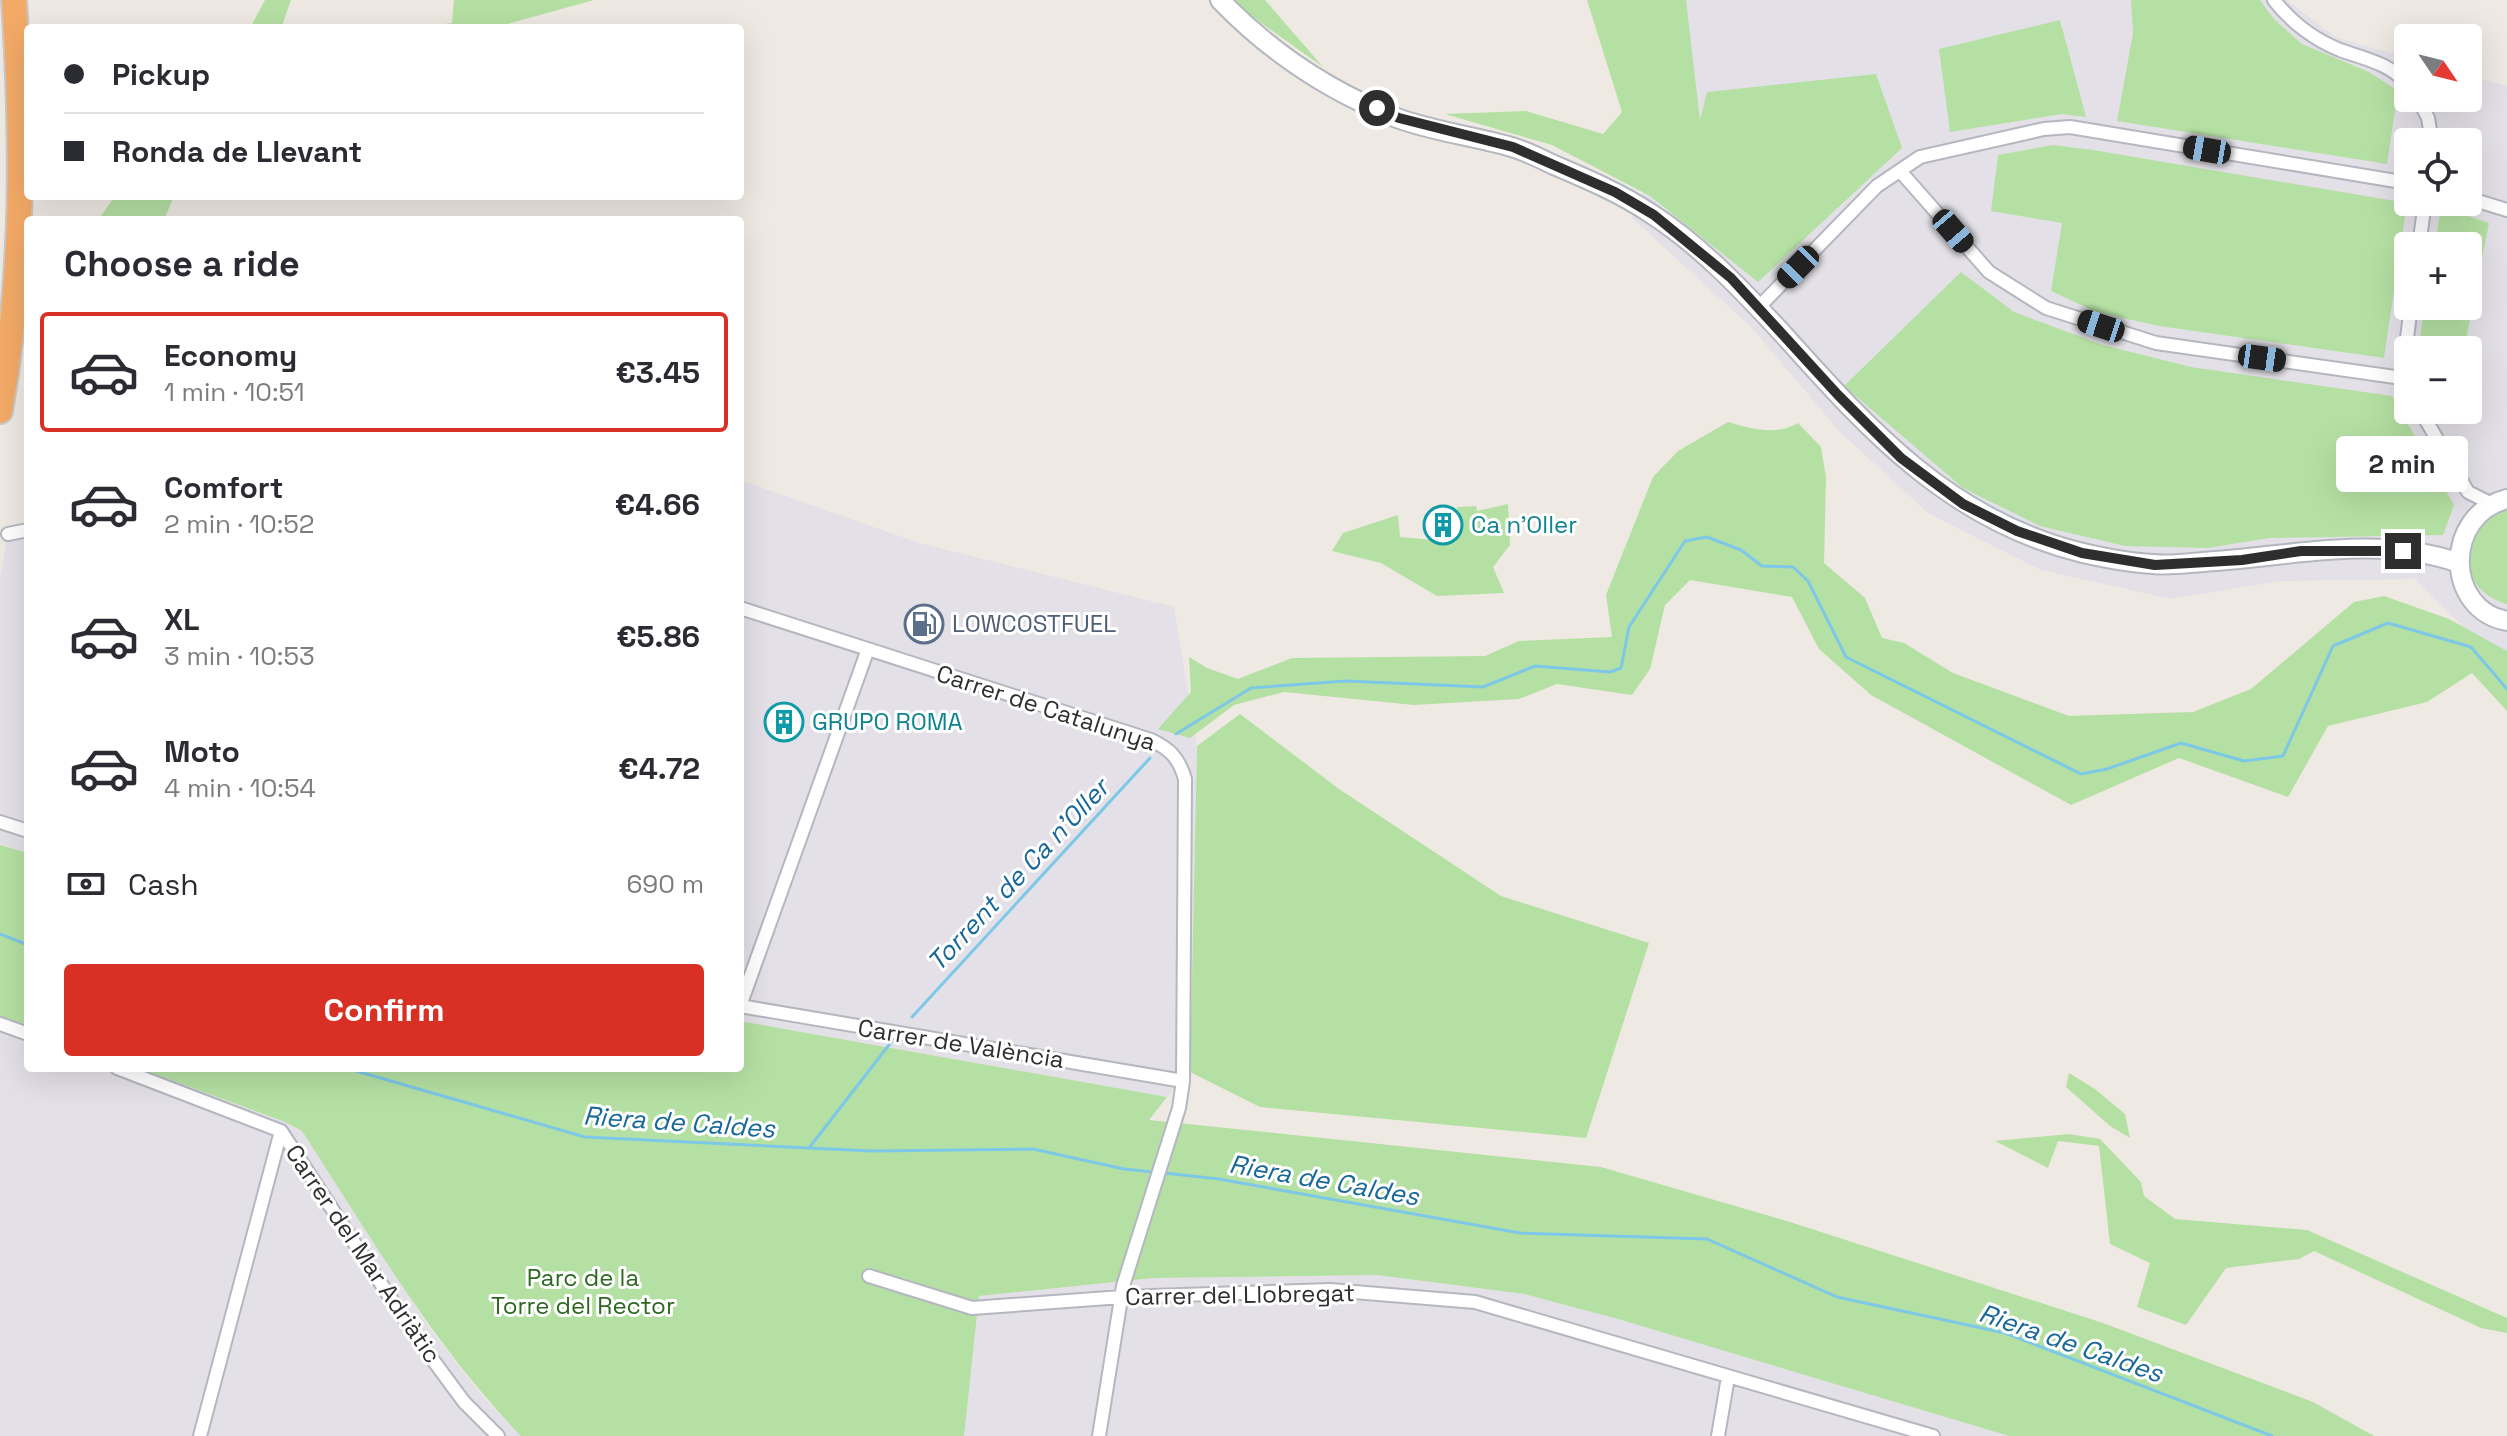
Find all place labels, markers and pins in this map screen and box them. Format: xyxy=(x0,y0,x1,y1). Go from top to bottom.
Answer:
building icon: Ca n'Oller xyxy=(1422,504,1464,546)
place label: Ca n'Oller xyxy=(1471,509,1577,540)
fuel station icon: LOWCOSTFUEL xyxy=(903,603,945,645)
place label: LOWCOSTFUEL xyxy=(952,608,1116,639)
building icon: GRUPO ROMA xyxy=(763,701,805,743)
place label: GRUPO ROMA xyxy=(812,706,963,737)

